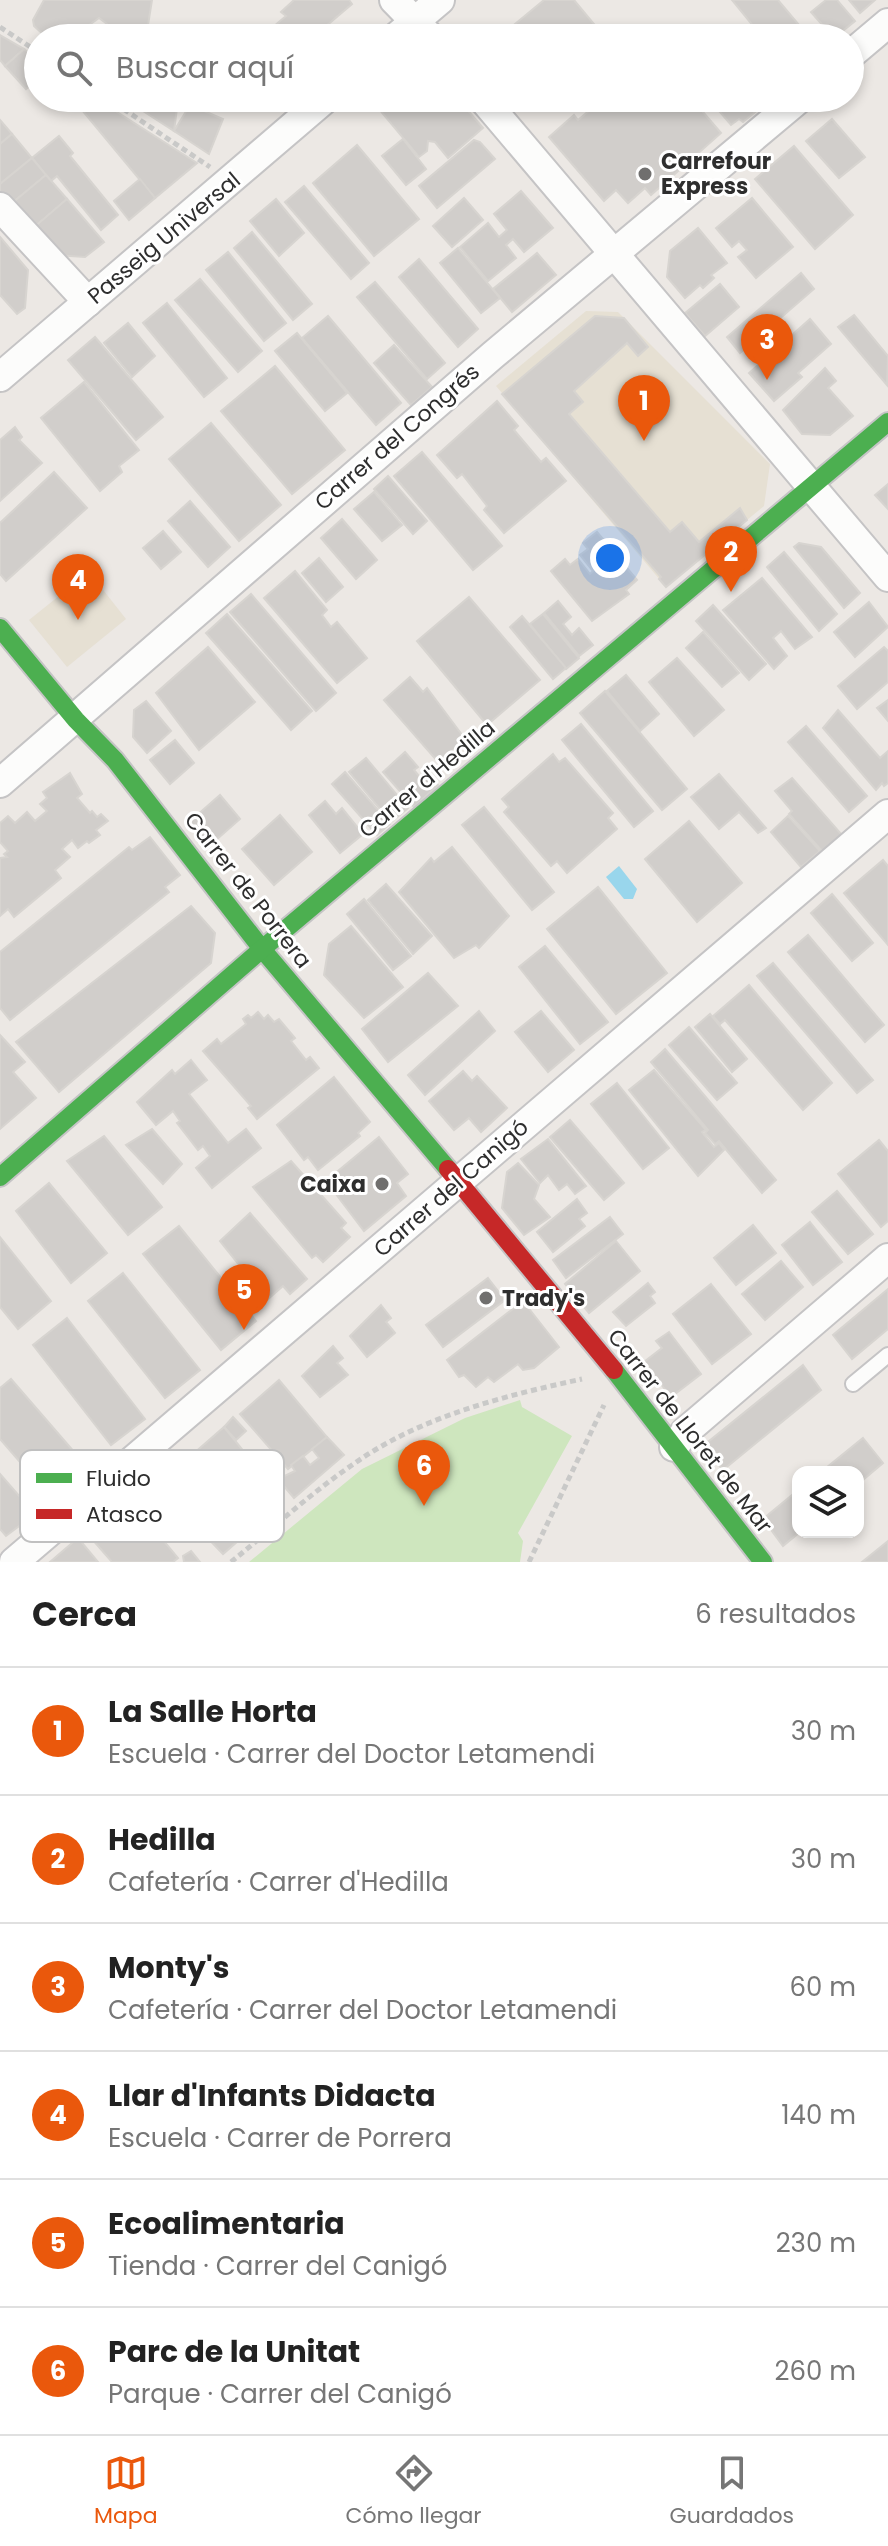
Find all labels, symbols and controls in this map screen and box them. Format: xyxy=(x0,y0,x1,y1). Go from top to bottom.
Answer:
search box xyxy=(24,24,864,112)
icon: search xyxy=(52,46,96,90)
text: Buscar aquí xyxy=(116,46,294,89)
place label: Carrefour Express xyxy=(661,146,771,202)
street label: Passeig Universal xyxy=(81,165,247,311)
marker: Carrefour Express xyxy=(636,165,654,183)
pin: 3 xyxy=(741,314,793,380)
street label: Carrer del Congrés xyxy=(308,357,486,517)
pin: 1 xyxy=(618,375,670,441)
pin: 2 xyxy=(705,526,757,592)
your location xyxy=(590,538,630,578)
pin: 4 xyxy=(52,554,104,620)
street label: Carrer d'Hedilla xyxy=(352,713,502,845)
street label: Carrer de Porrera xyxy=(177,805,319,975)
street label: Carrer del Canigó xyxy=(367,1112,535,1264)
place label: Caixa xyxy=(300,1169,366,1200)
marker: Caixa xyxy=(373,1175,391,1193)
pin: 5 xyxy=(218,1264,270,1330)
place label: Trady's xyxy=(502,1283,585,1314)
marker: Trady's xyxy=(477,1289,495,1307)
street label: Carrer de Lloret de Mar xyxy=(600,1322,780,1540)
pin: 6 xyxy=(398,1440,450,1506)
legend xyxy=(20,1450,284,1542)
text: Fluido xyxy=(86,1463,151,1494)
map controls xyxy=(792,1466,864,1538)
button: layers xyxy=(792,1466,864,1538)
text: Atasco xyxy=(86,1499,163,1530)
text: Cerca xyxy=(32,1590,137,1638)
text: 6 resultados xyxy=(695,1596,856,1632)
text: La Salle Horta xyxy=(108,1690,317,1733)
text: 1 xyxy=(53,1713,63,1749)
text: 30 m xyxy=(791,1713,856,1749)
text: Escuela · Carrer del Doctor Letamendi xyxy=(108,1736,595,1772)
text: Hedilla xyxy=(108,1818,216,1861)
text: 2 xyxy=(51,1841,65,1877)
text: 30 m xyxy=(791,1841,856,1877)
text: Cafetería · Carrer d'Hedilla xyxy=(108,1864,449,1900)
text: Monty's xyxy=(108,1946,229,1989)
text: 3 xyxy=(50,1969,66,2005)
text: 60 m xyxy=(789,1969,856,2005)
text: Cafetería · Carrer del Doctor Letamendi xyxy=(108,1992,617,2028)
text: Llar d'Infants Didacta xyxy=(108,2074,436,2117)
text: 4 xyxy=(49,2097,67,2133)
text: 140 m xyxy=(781,2097,856,2133)
text: Escuela · Carrer de Porrera xyxy=(108,2120,452,2156)
text: Ecoalimentaria xyxy=(108,2202,345,2245)
text: 5 xyxy=(50,2225,66,2261)
text: 230 m xyxy=(776,2225,856,2261)
text: Tienda · Carrer del Canigó xyxy=(108,2248,448,2284)
text: Parc de la Unitat xyxy=(108,2330,360,2373)
text: 6 xyxy=(50,2353,66,2389)
text: 260 m xyxy=(774,2353,856,2389)
text: Parque · Carrer del Canigó xyxy=(108,2376,452,2412)
tab: Mapa xyxy=(94,2451,158,2532)
tab: Cómo llegar xyxy=(345,2451,482,2532)
tab: Guardados xyxy=(670,2451,794,2532)

